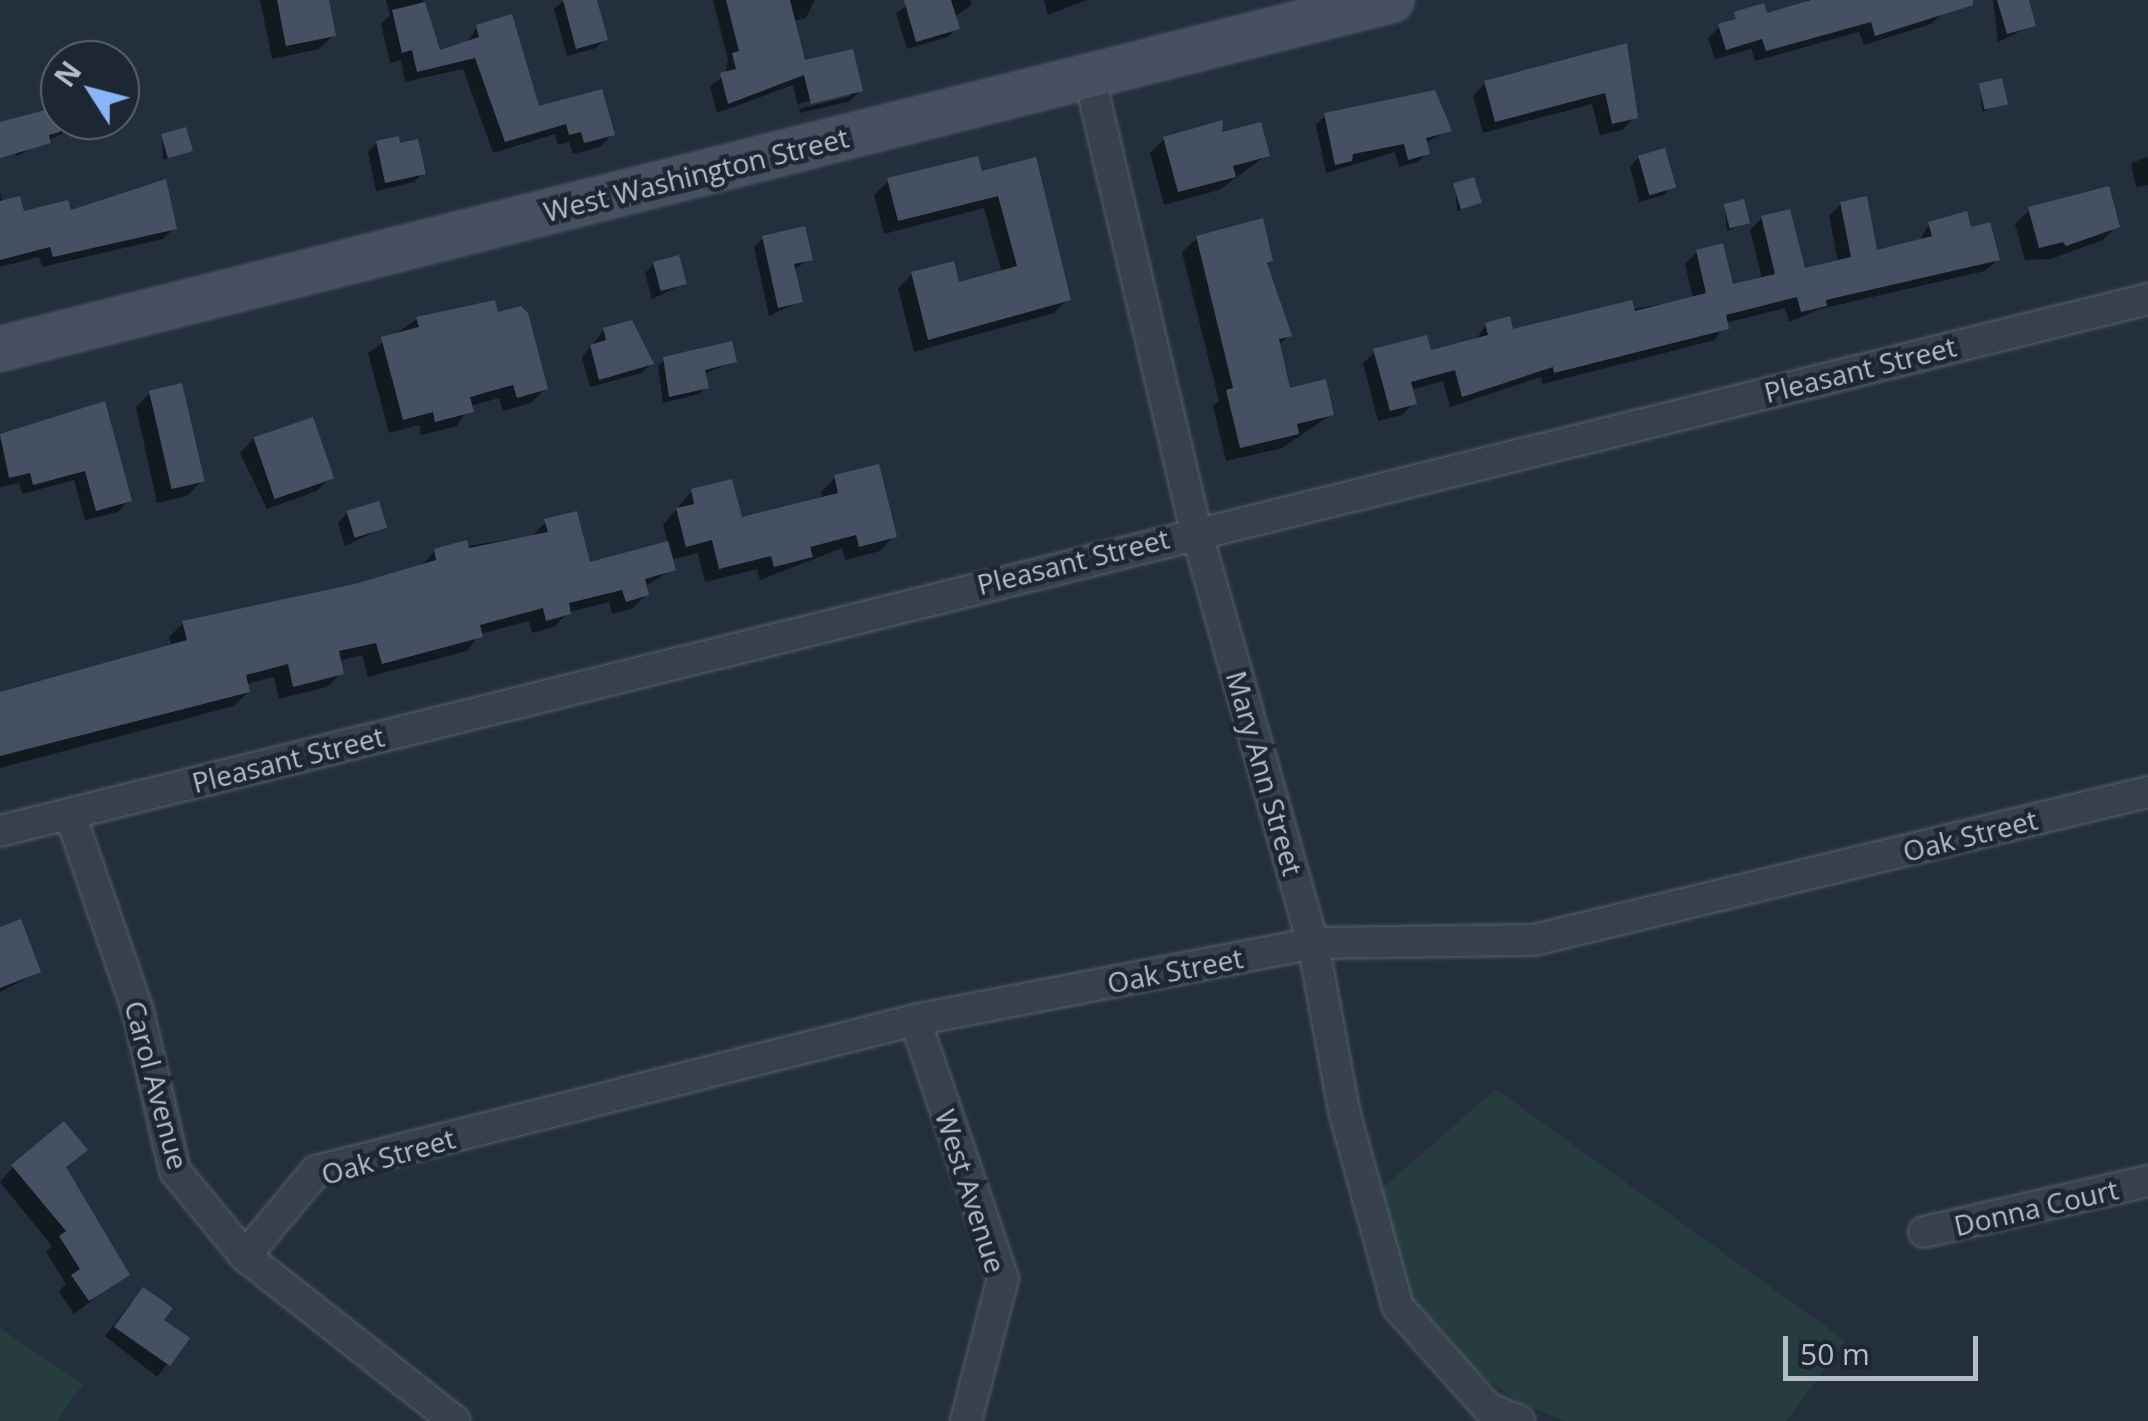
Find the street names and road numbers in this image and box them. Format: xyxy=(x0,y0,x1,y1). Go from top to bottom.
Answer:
street label: West Washington Street xyxy=(540,120,852,228)
street label: Pleasant Street xyxy=(1760,329,1960,409)
street label: Pleasant Street xyxy=(973,521,1173,601)
street label: Mary Ann Street xyxy=(1220,667,1310,879)
street label: Pleasant Street xyxy=(188,719,388,799)
street label: Oak Street xyxy=(1899,802,2041,868)
street label: Oak Street xyxy=(1104,940,1246,1000)
street label: Carol Avenue xyxy=(118,997,196,1173)
street label: West Avenue xyxy=(929,1105,1013,1277)
street label: Oak Street xyxy=(317,1121,459,1191)
street label: Donna Court xyxy=(1951,1172,2121,1242)

